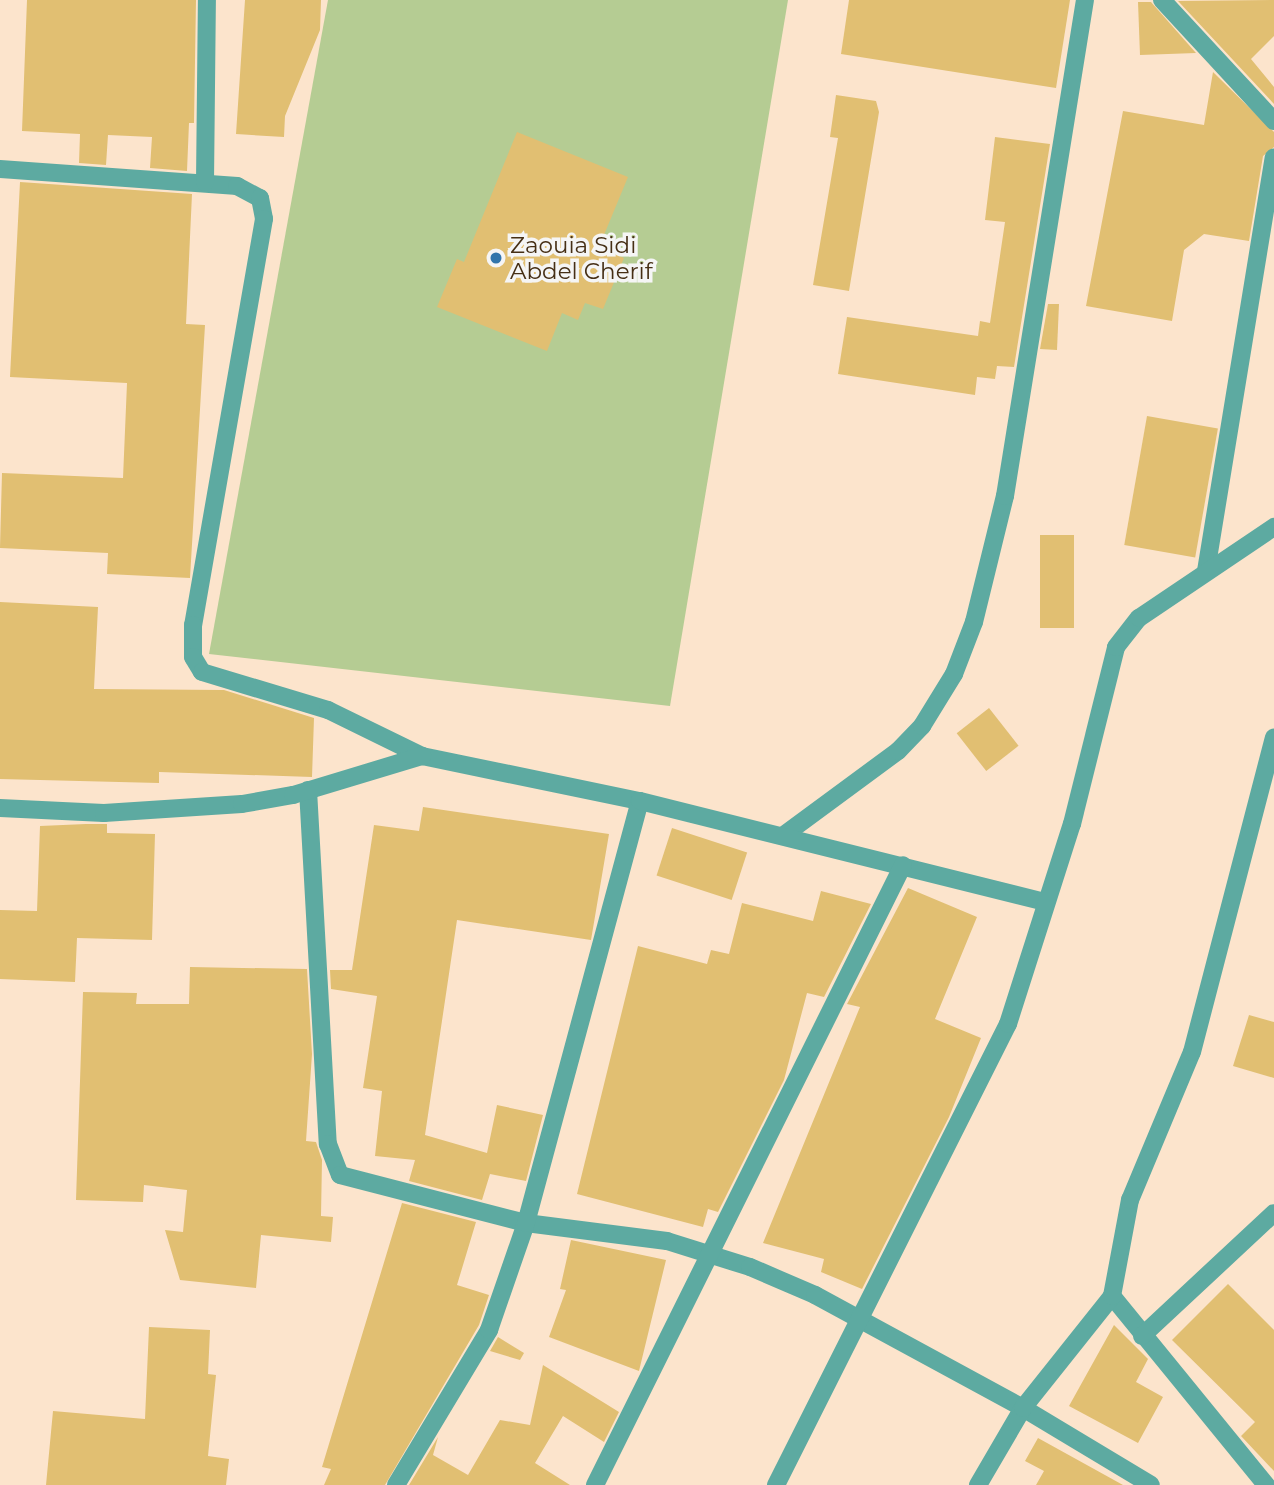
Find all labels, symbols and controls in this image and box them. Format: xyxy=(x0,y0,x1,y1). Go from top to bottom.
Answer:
place label: Zaouia Sidi Abdel Cherif xyxy=(510,231,653,285)
marker: Zaouia Sidi Abdel Cherif xyxy=(488,250,504,266)

